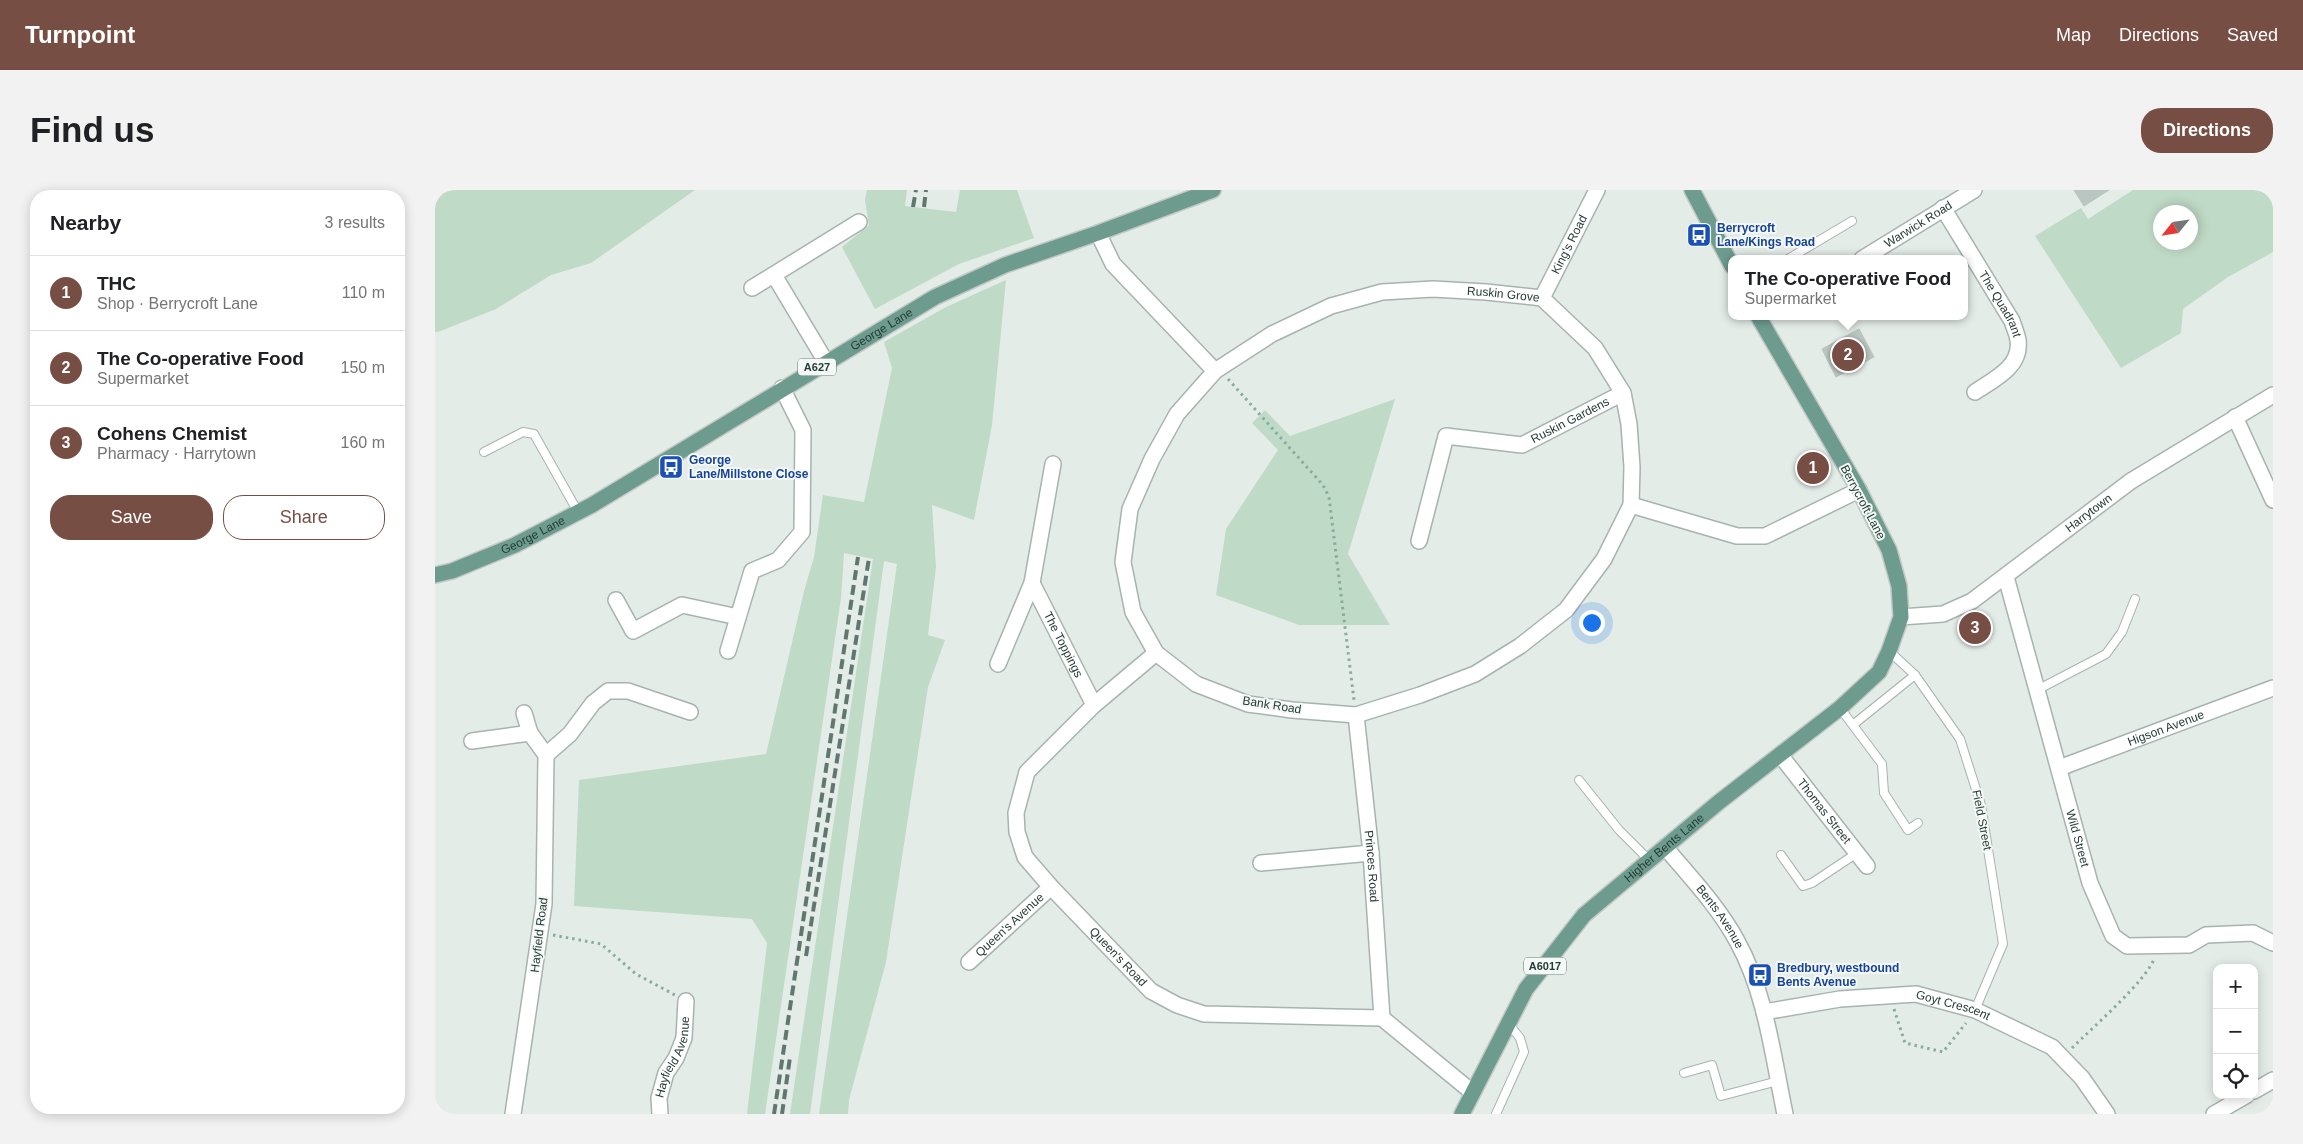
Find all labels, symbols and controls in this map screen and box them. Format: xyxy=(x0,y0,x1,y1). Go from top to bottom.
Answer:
text: Turnpoint xyxy=(25,21,135,48)
text: Map xyxy=(2056,25,2091,45)
text: Directions xyxy=(2119,25,2199,45)
text: Saved xyxy=(2227,25,2278,45)
button: Directions xyxy=(2141,108,2273,153)
text: Find us xyxy=(30,110,154,149)
street label: Warwick Road xyxy=(1882,198,1955,251)
north arrow xyxy=(2153,205,2198,250)
text: Nearby xyxy=(50,211,121,234)
street label: King's Road xyxy=(1548,213,1590,276)
text: 3 results xyxy=(325,214,385,231)
place label: Berrycroft Lane/Kings Road xyxy=(1717,221,1815,249)
bus stop icon: Berrycroft Lane/Kings Road xyxy=(1686,222,1712,248)
popup xyxy=(1728,255,1968,320)
text: The Co-operative Food xyxy=(1745,268,1951,289)
street label: The Quadrant xyxy=(1976,268,2024,340)
text: THC xyxy=(97,273,136,294)
text: 1 xyxy=(62,284,70,301)
text: 110 m xyxy=(342,284,385,301)
street label: Ruskin Grove xyxy=(1467,284,1541,305)
text: Supermarket xyxy=(1745,290,1836,307)
text: Shop · Berrycroft Lane xyxy=(97,295,258,312)
street label: George Lane xyxy=(848,305,915,354)
pin: 2 xyxy=(1832,336,1864,374)
text: The Co-operative Food xyxy=(97,348,304,369)
road number: A627 xyxy=(798,358,836,376)
text: 2 xyxy=(62,359,70,376)
text: 150 m xyxy=(341,359,385,376)
text: Supermarket xyxy=(97,370,189,387)
street label: Ruskin Gardens xyxy=(1529,394,1612,446)
text: Cohens Chemist xyxy=(97,423,247,444)
text: 3 xyxy=(62,434,70,451)
text: 160 m xyxy=(341,434,385,451)
text: Pharmacy · Harrytown xyxy=(97,445,256,462)
pin: 1 xyxy=(1797,449,1829,487)
place label: George Lane/Millstone Close xyxy=(689,453,809,481)
bus stop icon: George Lane/Millstone Close xyxy=(658,454,684,480)
street label: Berrycroft Lane xyxy=(1838,462,1889,542)
street label: Harrytown xyxy=(2063,491,2115,535)
button: Save xyxy=(50,495,213,540)
button: Share xyxy=(223,495,385,540)
street label: George Lane xyxy=(499,513,568,557)
street label: The Toppings xyxy=(1041,609,1086,680)
pin: 3 xyxy=(1959,609,1991,647)
your location xyxy=(1579,610,1605,636)
street label: Bank Road xyxy=(1242,693,1302,717)
street label: Higson Avenue xyxy=(2126,707,2206,749)
street label: Thomas Street xyxy=(1794,776,1854,847)
street label: Field Street xyxy=(1969,789,1995,852)
street label: Wild Street xyxy=(2063,808,2092,869)
street label: Higher Bents Lane xyxy=(1621,810,1707,885)
street label: Princes Road xyxy=(1362,829,1381,903)
street label: Bents Avenue xyxy=(1693,882,1747,951)
street label: Queen's Avenue xyxy=(973,890,1047,960)
street label: Hayfield Road xyxy=(527,897,551,973)
street label: Queen's Road xyxy=(1087,924,1150,989)
road number: A6017 xyxy=(1524,958,1566,974)
place label: Bredbury, westbound Bents Avenue xyxy=(1777,961,1899,989)
bus stop icon: Bredbury, westbound Bents Avenue xyxy=(1747,962,1773,988)
map controls xyxy=(2213,964,2258,1099)
button: + xyxy=(2213,964,2258,1009)
street label: Goyt Crescent xyxy=(1914,987,1993,1024)
button: − xyxy=(2213,1009,2258,1054)
street label: Hayfield Avenue xyxy=(652,1016,692,1099)
button: locate xyxy=(2213,1054,2258,1099)

